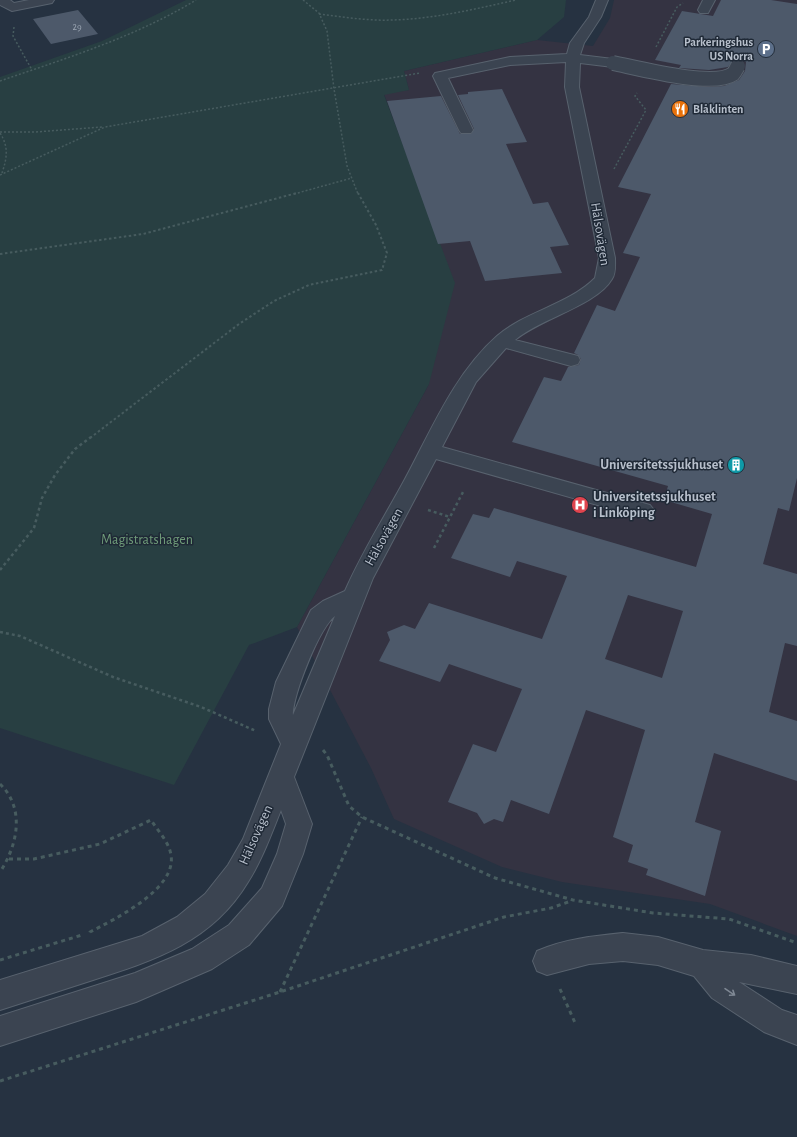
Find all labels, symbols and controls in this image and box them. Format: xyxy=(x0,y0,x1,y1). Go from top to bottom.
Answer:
house number: 29 xyxy=(72,22,82,32)
place label: Parkeringshus US Norra xyxy=(684,36,753,62)
parking icon: Parkeringshus US Norra xyxy=(756,39,776,59)
restaurant icon: Blåklinten xyxy=(670,99,690,119)
place label: Blåklinten xyxy=(693,103,743,115)
street label: Hälsovägen xyxy=(588,201,612,267)
building icon: Universitetssjukhuset xyxy=(726,455,746,475)
place label: Universitetssjukhuset xyxy=(600,458,723,472)
place label: Universitetssjukhuset i Linköping xyxy=(593,490,716,520)
hospital icon: Universitetssjukhuset i Linköping xyxy=(570,495,590,515)
street label: Hälsovägen xyxy=(362,506,406,568)
park label: Magistratshagen xyxy=(101,533,193,547)
street label: Hälsovägen xyxy=(237,803,275,867)
one-way arrow xyxy=(724,988,735,996)

